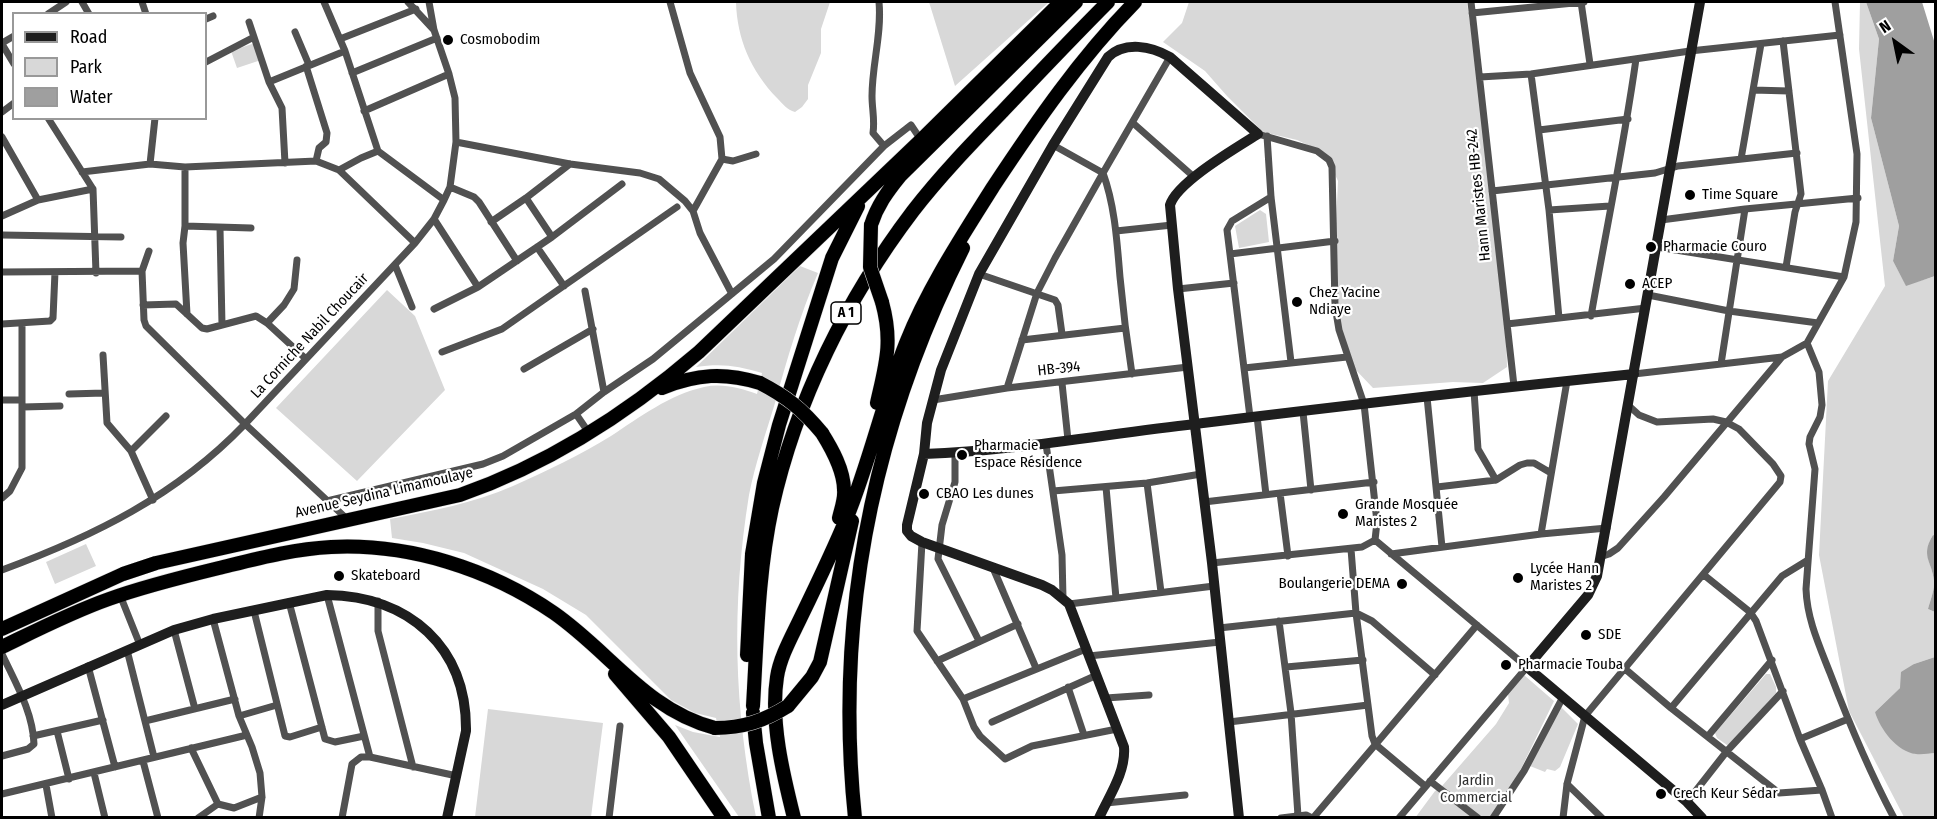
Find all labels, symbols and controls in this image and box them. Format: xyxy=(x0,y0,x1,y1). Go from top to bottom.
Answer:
legend xyxy=(12,12,207,120)
north arrow xyxy=(1865,12,1925,72)
text: N xyxy=(1876,16,1894,37)
text: Road xyxy=(70,26,107,48)
place label: Cosmobodim xyxy=(460,31,540,49)
marker: Cosmobodim xyxy=(441,33,455,47)
text: Park xyxy=(70,56,102,78)
text: Water xyxy=(70,86,113,108)
street label: Hann Maristes HB-242 xyxy=(1463,128,1495,262)
place label: Time Square xyxy=(1702,186,1778,204)
marker: Time Square xyxy=(1683,188,1697,202)
place label: Pharmacie Couro xyxy=(1663,238,1767,256)
marker: Pharmacie Couro xyxy=(1644,240,1658,254)
street label: La Corniche Nabil Choucair xyxy=(247,270,373,402)
place label: ACEP xyxy=(1642,275,1672,293)
marker: ACEP xyxy=(1623,277,1637,291)
place label: Chez Yacine Ndiaye xyxy=(1309,284,1380,319)
marker: Chez Yacine Ndiaye xyxy=(1290,295,1304,309)
road number: A 1 xyxy=(831,302,861,324)
street label: HB-394 xyxy=(1037,358,1081,380)
place label: Pharmacie Espace Résidence xyxy=(974,437,1082,472)
marker: Pharmacie Espace Résidence xyxy=(955,448,969,462)
street label: Avenue Seydina Limamoulaye xyxy=(293,464,475,522)
place label: CBAO Les dunes xyxy=(936,485,1034,503)
marker: CBAO Les dunes xyxy=(917,487,931,501)
place label: Grande Mosquée Maristes 2 xyxy=(1355,496,1458,531)
marker: Grande Mosquée Maristes 2 xyxy=(1336,507,1350,521)
place label: Lycée Hann Maristes 2 xyxy=(1530,560,1599,595)
place label: Skateboard xyxy=(351,567,421,585)
marker: Skateboard xyxy=(332,569,346,583)
marker: Lycée Hann Maristes 2 xyxy=(1511,571,1525,585)
place label: Boulangerie DEMA xyxy=(1278,575,1390,593)
marker: Boulangerie DEMA xyxy=(1395,577,1409,591)
place label: SDE xyxy=(1598,626,1621,644)
marker: SDE xyxy=(1579,628,1593,642)
place label: Pharmacie Touba xyxy=(1518,656,1623,674)
marker: Pharmacie Touba xyxy=(1499,658,1513,672)
park label: Jardin Commercial xyxy=(1440,772,1512,807)
place label: Crech Keur Sédar xyxy=(1673,785,1778,803)
marker: Crech Keur Sédar xyxy=(1654,787,1668,801)

